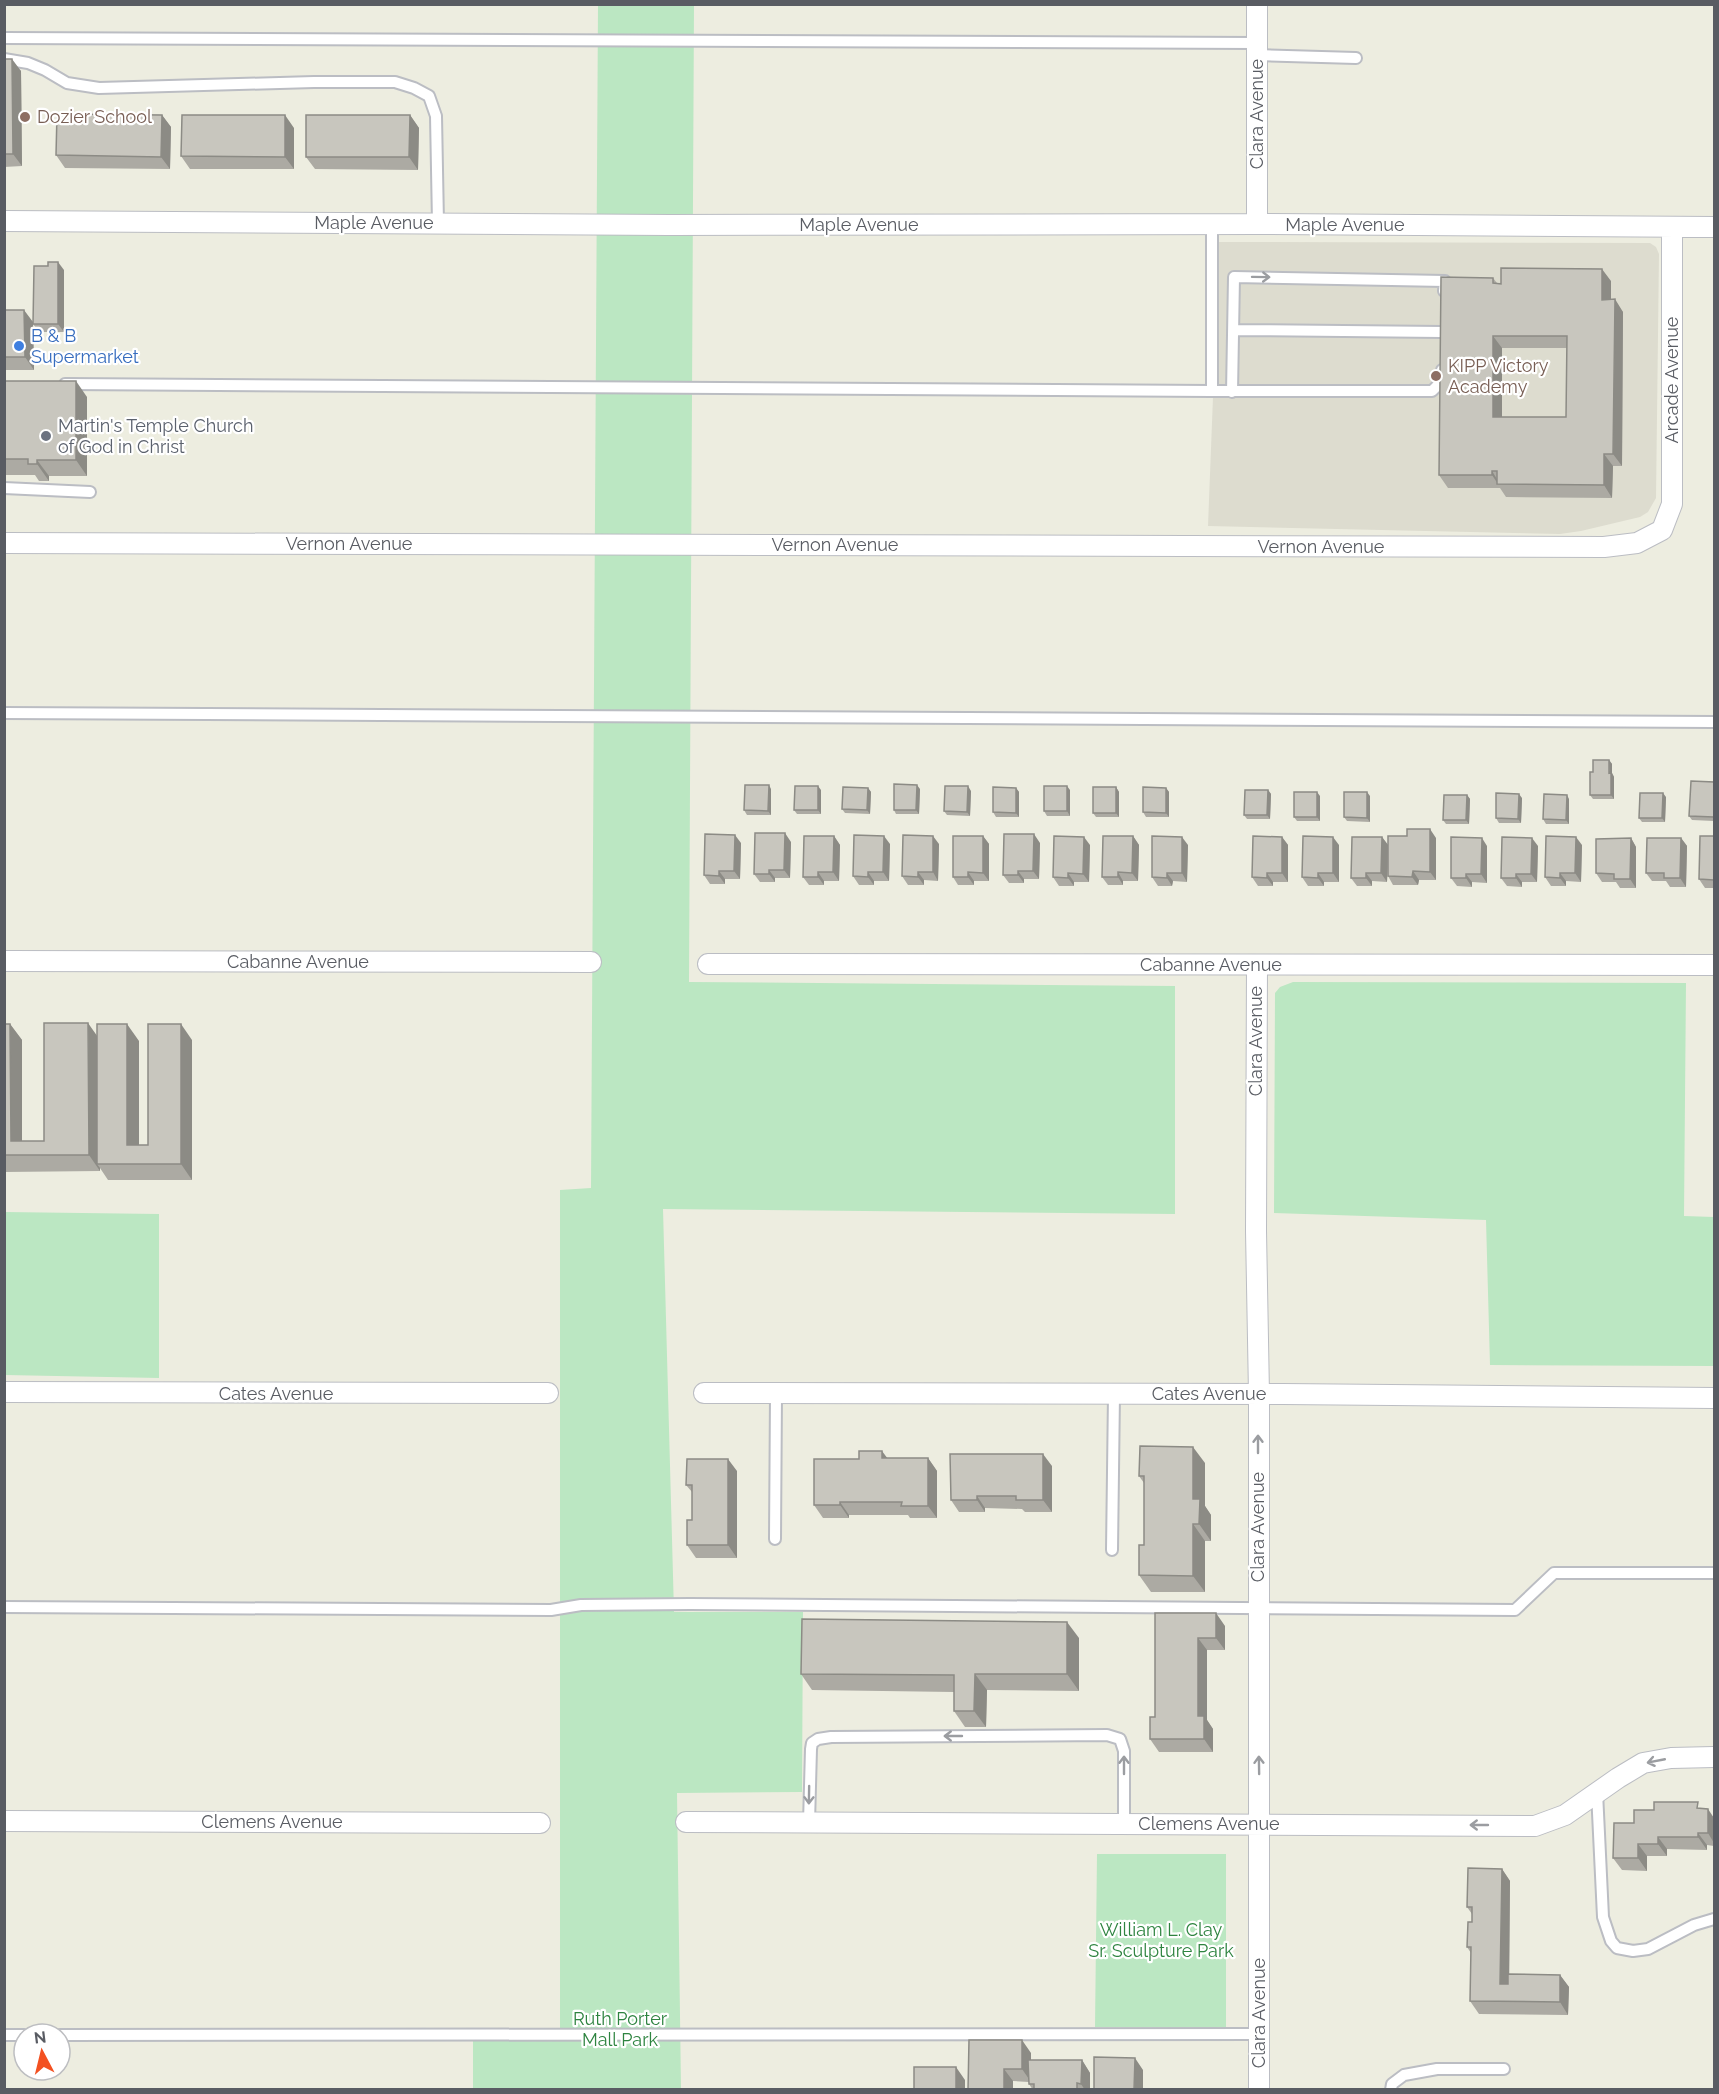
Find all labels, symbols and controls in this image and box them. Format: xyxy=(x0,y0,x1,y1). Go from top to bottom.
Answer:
street label: Clara Avenue xyxy=(1246,58,1267,169)
place label: Dozier School xyxy=(37,106,152,127)
marker: Dozier School xyxy=(18,110,32,124)
street label: Maple Avenue xyxy=(314,212,434,233)
street label: Maple Avenue xyxy=(799,214,919,235)
street label: Maple Avenue xyxy=(1285,214,1405,235)
one-way arrow xyxy=(1250,271,1270,283)
street label: Arcade Avenue xyxy=(1661,316,1682,443)
place label: B & B Supermarket xyxy=(31,325,139,367)
marker: B & B Supermarket xyxy=(12,339,26,353)
place label: KIPP Victory Academy xyxy=(1448,355,1549,397)
marker: KIPP Victory Academy xyxy=(1429,369,1443,383)
place label: Martin's Temple Church of God in Christ xyxy=(58,415,253,457)
marker: Martin's Temple Church of God in Christ xyxy=(39,429,53,443)
street label: Vernon Avenue xyxy=(286,533,413,554)
street label: Vernon Avenue xyxy=(772,534,899,555)
street label: Vernon Avenue xyxy=(1258,536,1385,557)
street label: Cabanne Avenue xyxy=(227,951,369,972)
street label: Cabanne Avenue xyxy=(1140,954,1282,975)
street label: Clara Avenue xyxy=(1245,985,1266,1096)
street label: Cates Avenue xyxy=(219,1383,334,1404)
street label: Cates Avenue xyxy=(1152,1383,1267,1404)
one-way arrow xyxy=(1252,1435,1264,1455)
street label: Clara Avenue xyxy=(1247,1471,1268,1582)
one-way arrow xyxy=(943,1730,963,1742)
one-way arrow xyxy=(1118,1755,1130,1775)
one-way arrow xyxy=(1253,1756,1265,1776)
one-way arrow xyxy=(1647,1756,1667,1767)
one-way arrow xyxy=(804,1785,815,1805)
street label: Clemens Avenue xyxy=(201,1811,343,1832)
street label: Clemens Avenue xyxy=(1138,1813,1280,1834)
one-way arrow xyxy=(1469,1819,1489,1831)
park label: William L. Clay Sr. Sculpture Park xyxy=(1088,1919,1234,1961)
street label: Clara Avenue xyxy=(1248,1957,1269,2068)
park label: Ruth Porter Mall Park xyxy=(573,2008,668,2050)
north arrow xyxy=(12,2022,72,2082)
text: N xyxy=(33,2027,47,2048)

